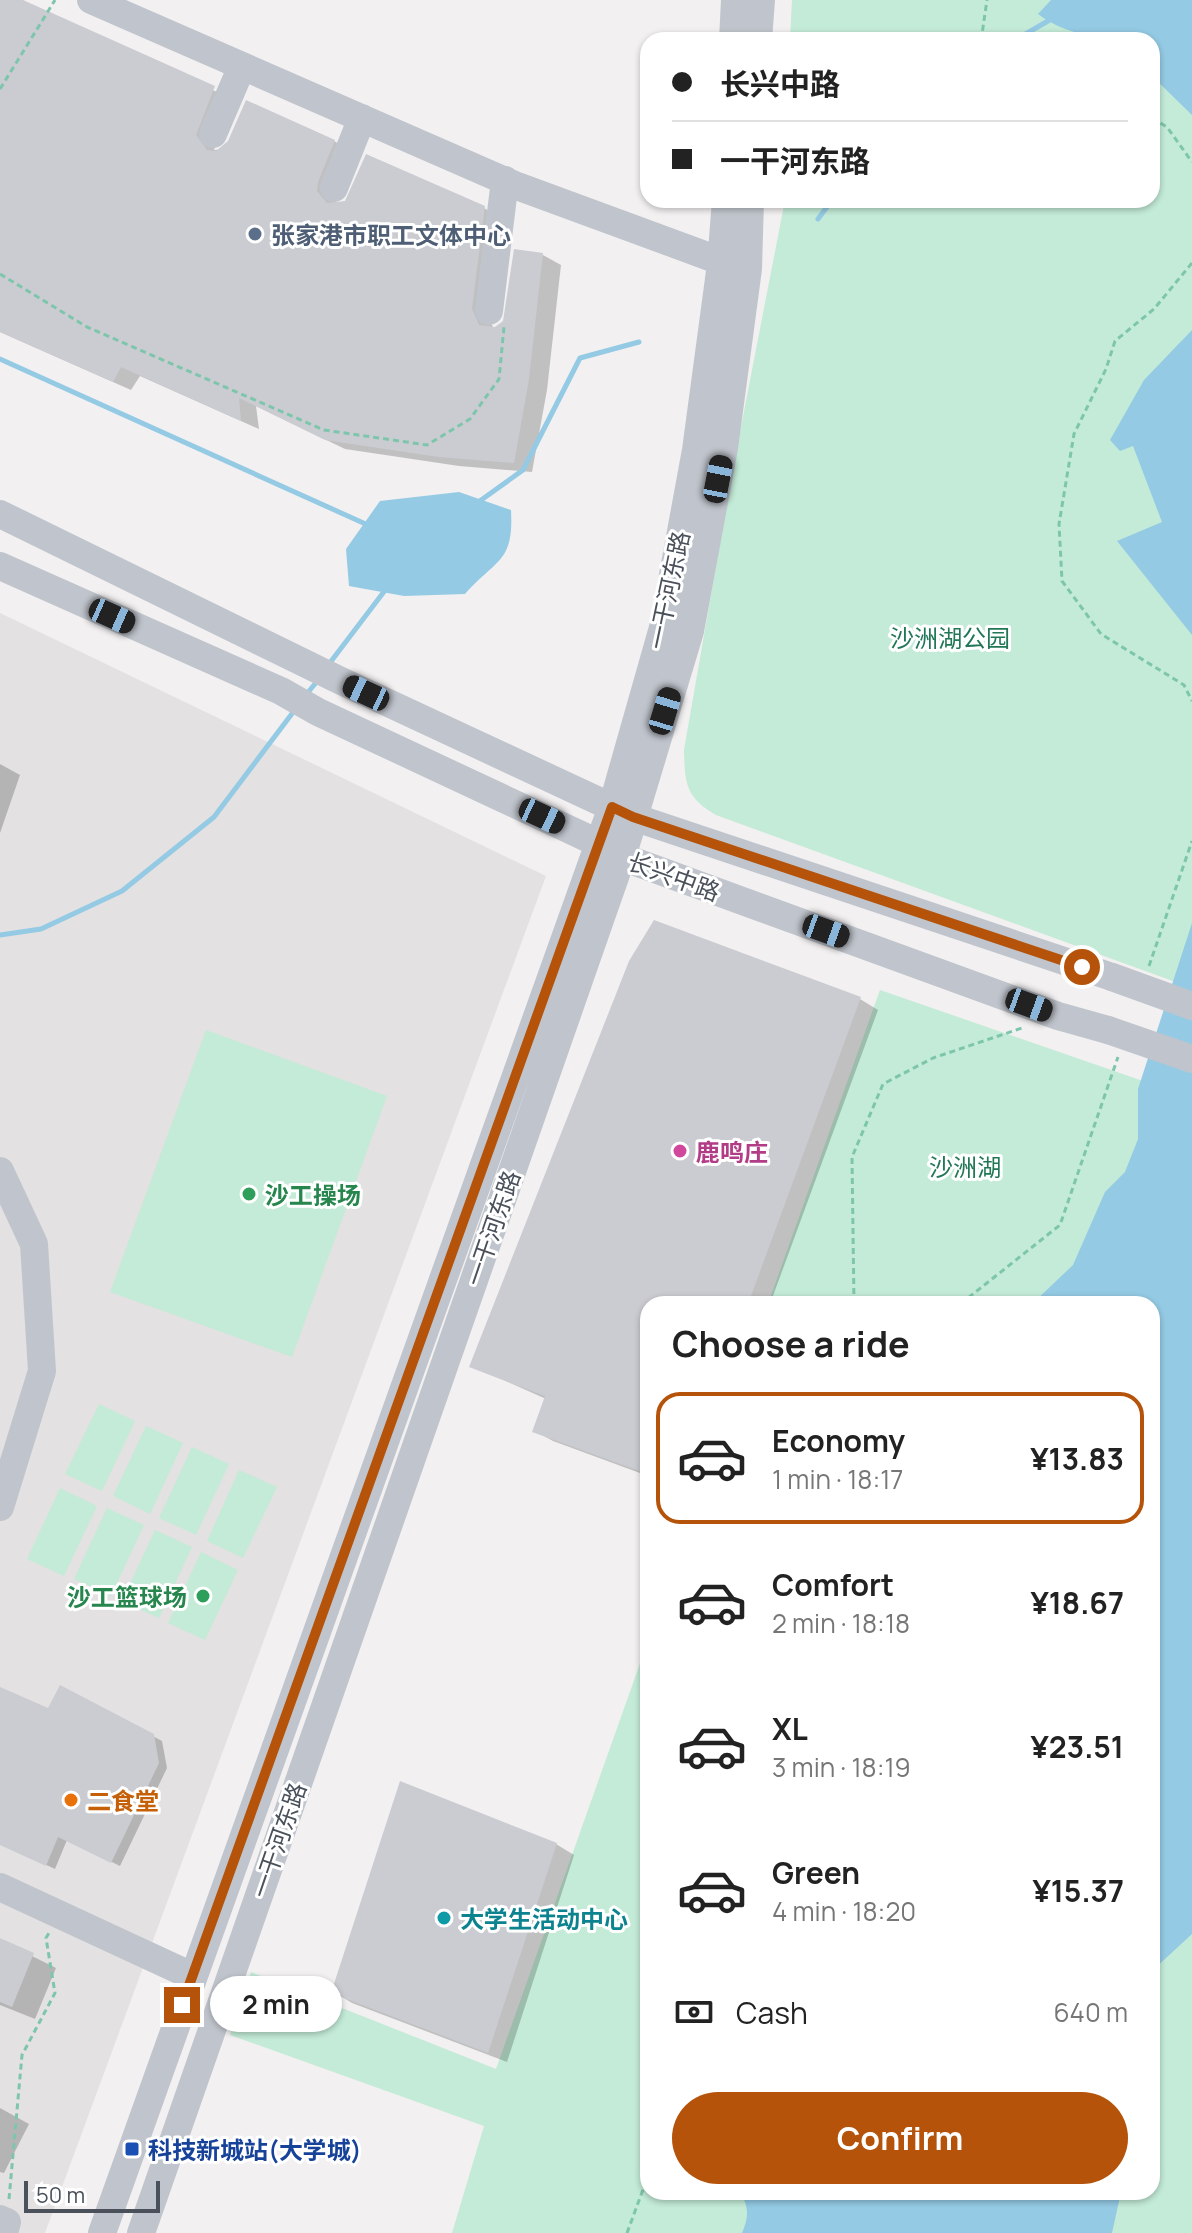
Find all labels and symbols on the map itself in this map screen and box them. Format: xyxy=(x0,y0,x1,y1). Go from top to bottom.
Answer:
place label: 张家港市职工文体中心 xyxy=(271,218,511,251)
marker: 张家港市职工文体中心 xyxy=(246,225,264,243)
car xyxy=(702,453,734,505)
street label: 一干河东路 xyxy=(639,528,697,652)
car xyxy=(85,595,139,637)
park label: 沙洲湖公园 xyxy=(890,621,1010,654)
car xyxy=(339,672,393,714)
car xyxy=(647,685,683,737)
car xyxy=(515,795,569,837)
street label: 长兴中路 xyxy=(623,844,725,908)
car xyxy=(799,912,853,950)
route start xyxy=(1064,949,1100,985)
car xyxy=(1002,986,1056,1024)
place label: 鹿鸣庄 xyxy=(696,1135,768,1168)
marker: 鹿鸣庄 xyxy=(671,1142,689,1160)
park label: 沙洲湖 xyxy=(929,1150,1001,1183)
street label: 一干河东路 xyxy=(457,1166,527,1290)
place label: 沙工操场 xyxy=(265,1178,361,1211)
marker: 沙工操场 xyxy=(240,1185,258,1203)
place label: 沙工篮球场 xyxy=(67,1580,187,1613)
marker: 沙工篮球场 xyxy=(194,1587,212,1605)
street label: 一干河东路 xyxy=(243,1778,313,1902)
place label: 二食堂 xyxy=(87,1784,159,1817)
marker: 二食堂 xyxy=(62,1791,80,1809)
place label: 大学生活动中心 xyxy=(460,1902,628,1935)
marker: 大学生活动中心 xyxy=(435,1909,453,1927)
callout: 2 min xyxy=(210,1977,342,2033)
route end xyxy=(164,1987,200,2023)
place label: 科技新城站(大学城) xyxy=(148,2133,362,2166)
marker: 科技新城站(大学城) xyxy=(123,2140,141,2158)
scale bar xyxy=(24,2177,160,2213)

